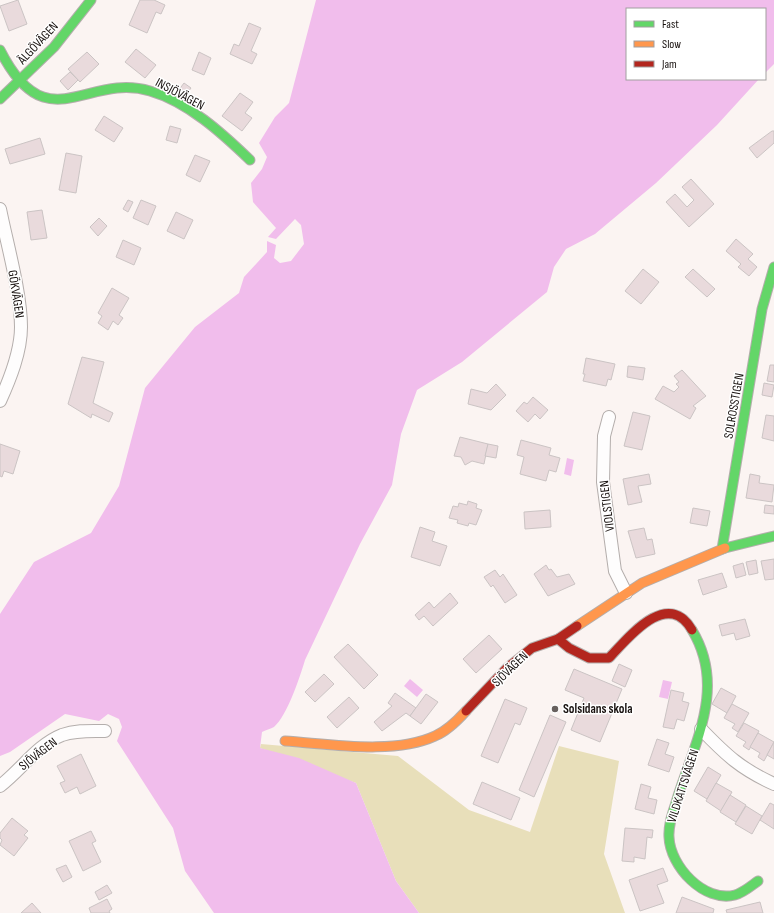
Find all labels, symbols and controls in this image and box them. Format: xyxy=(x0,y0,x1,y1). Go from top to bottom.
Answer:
legend xyxy=(626,8,766,80)
text: Fast xyxy=(662,17,679,32)
street label: ÄLGÖVÄGEN xyxy=(13,18,62,68)
text: Slow xyxy=(662,37,681,52)
text: Jam xyxy=(661,57,677,72)
street label: INSJÖVÄGEN xyxy=(153,74,208,114)
street label: GÖKVÄGEN xyxy=(4,269,29,319)
street label: SOLROSSTIGEN xyxy=(720,372,748,440)
street label: VIOLSTIGEN xyxy=(596,479,618,533)
street label: SJÖVÄGEN xyxy=(488,647,531,690)
place label: Solsidans skola xyxy=(563,701,632,717)
marker: Solsidans skola xyxy=(550,704,560,714)
street label: SJÖVÄGEN xyxy=(15,733,60,774)
street label: VILDKATTSVÄGEN xyxy=(664,747,702,825)

